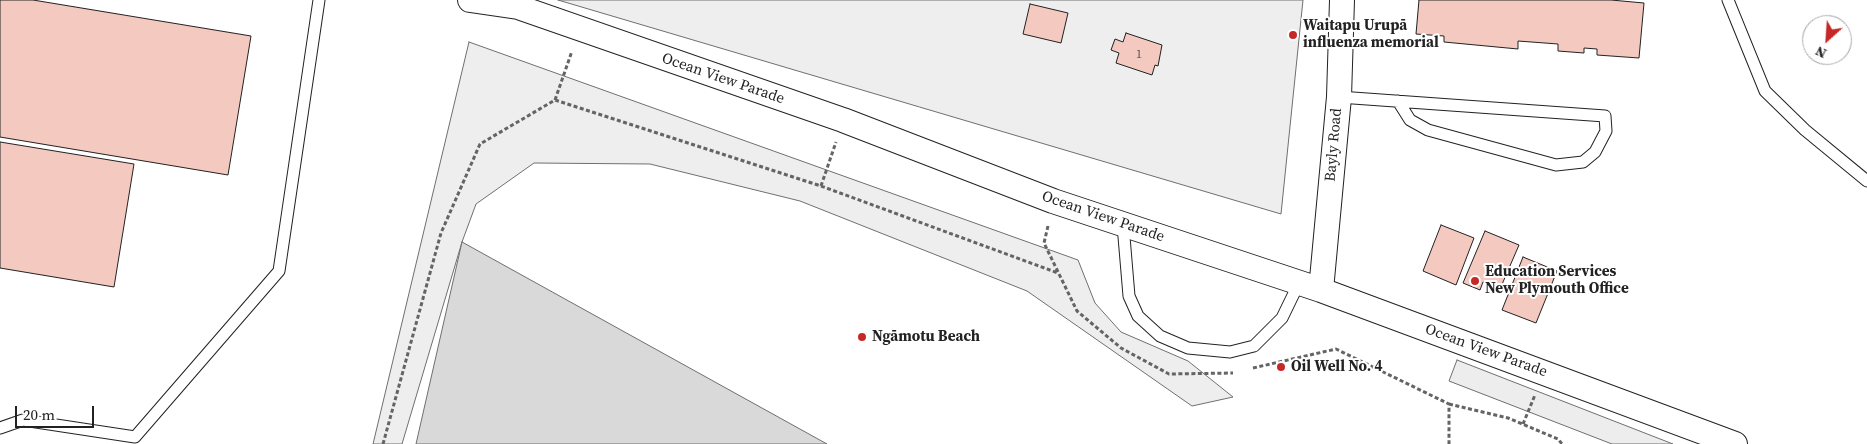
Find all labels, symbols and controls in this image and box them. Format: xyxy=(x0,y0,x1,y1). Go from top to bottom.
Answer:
north arrow xyxy=(1802,15,1852,65)
place label: Waitapu Urupā influenza memorial xyxy=(1303,17,1439,52)
marker: Waitapu Urupā influenza memorial xyxy=(1287,29,1299,41)
text: N xyxy=(1812,41,1830,64)
house number: 1 xyxy=(1136,48,1142,62)
street label: Ocean View Parade xyxy=(659,50,787,108)
street label: Bayly Road xyxy=(1322,107,1346,183)
street label: Ocean View Parade xyxy=(1039,188,1167,246)
place label: Education Services New Plymouth Office xyxy=(1485,263,1629,298)
marker: Education Services New Plymouth Office xyxy=(1469,275,1481,287)
street label: Ocean View Parade xyxy=(1423,321,1549,381)
place label: Ngāmotu Beach xyxy=(872,328,980,346)
marker: Ngāmotu Beach xyxy=(856,331,868,343)
place label: Oil Well No. 4 xyxy=(1291,358,1383,376)
marker: Oil Well No. 4 xyxy=(1275,361,1287,373)
scale bar xyxy=(18,396,96,428)
text: 20 m xyxy=(23,404,55,425)

